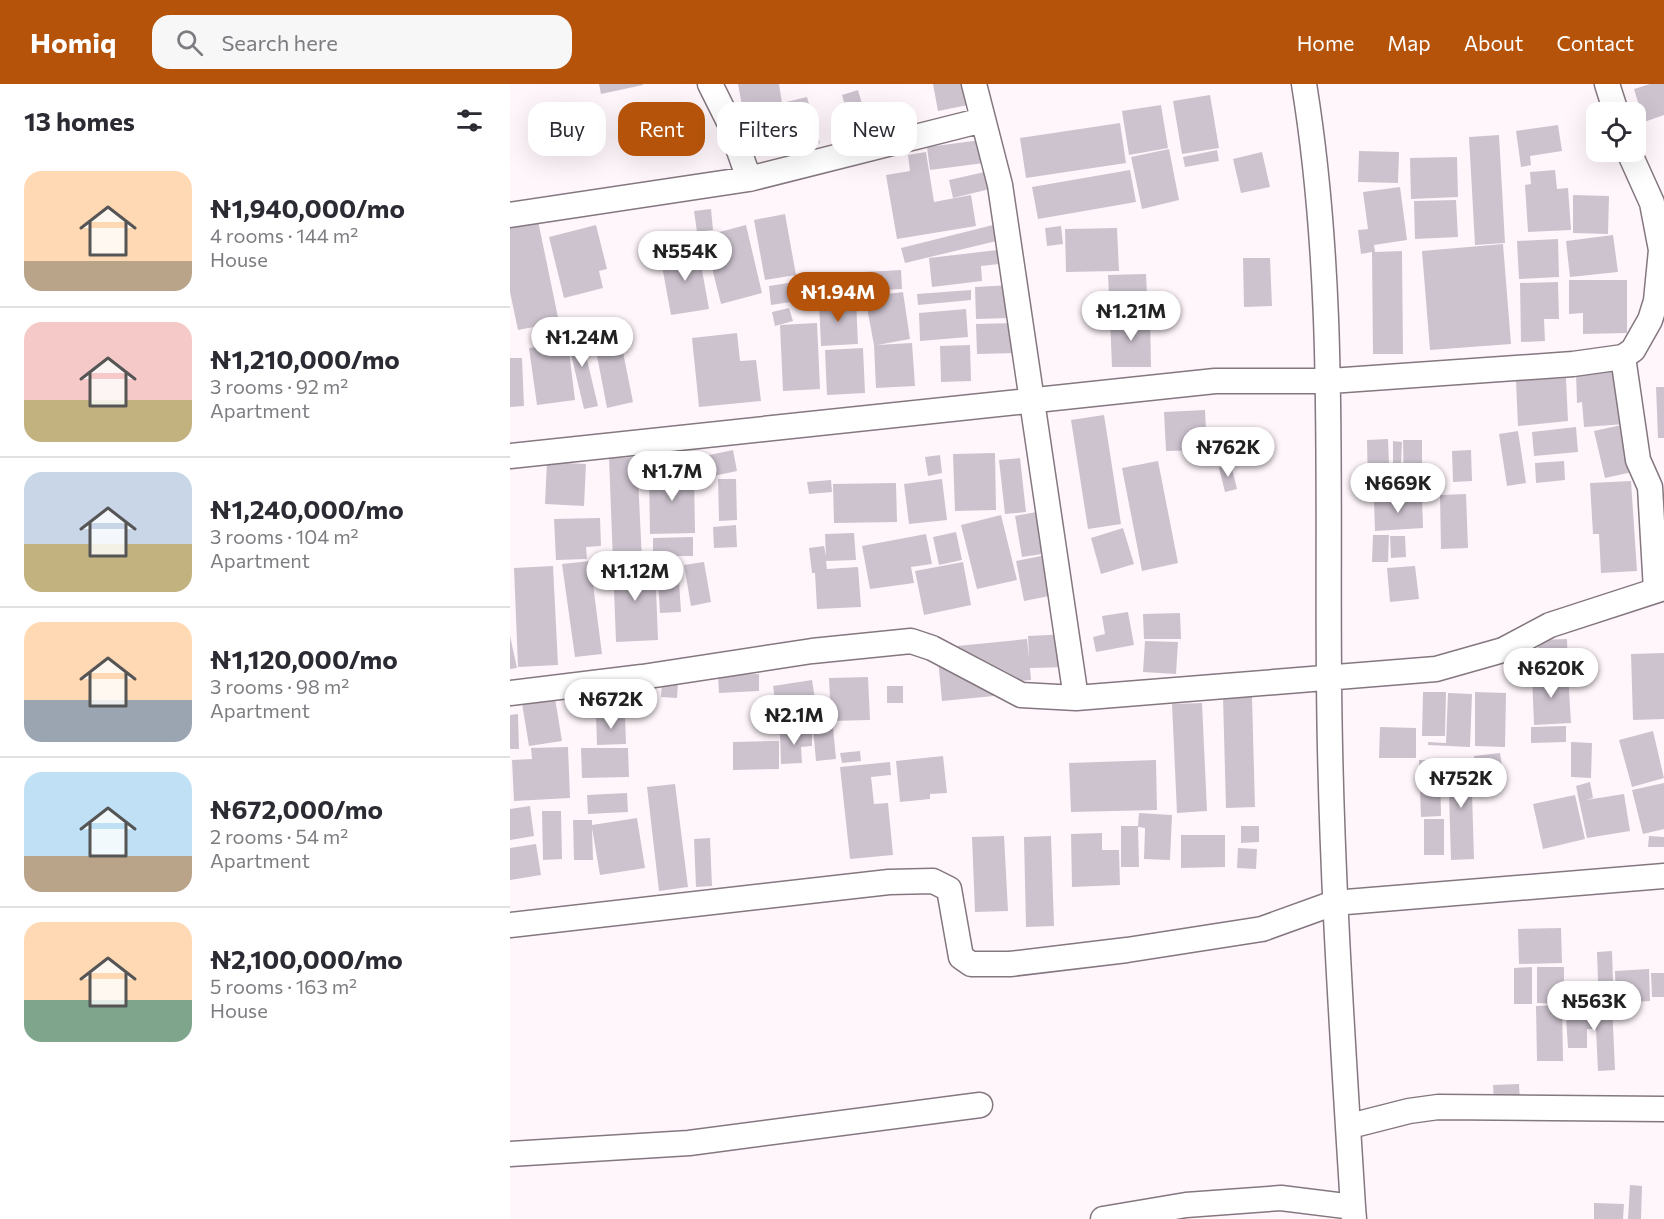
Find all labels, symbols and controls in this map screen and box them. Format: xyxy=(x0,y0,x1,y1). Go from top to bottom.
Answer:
search box xyxy=(152,15,572,69)
text: Homiq xyxy=(30,25,116,59)
icon: search xyxy=(173,26,206,59)
text: Search here xyxy=(221,29,338,56)
text: Home xyxy=(1297,30,1354,55)
text: Map xyxy=(1387,30,1431,55)
text: About xyxy=(1464,30,1523,55)
text: Contact xyxy=(1556,30,1634,55)
chip: Buy xyxy=(528,102,606,156)
chip: Rent xyxy=(618,102,705,156)
chip: Filters xyxy=(717,102,819,156)
chip: New xyxy=(831,102,917,156)
map controls xyxy=(1586,102,1646,162)
button: locate xyxy=(1586,102,1646,162)
icon: filters xyxy=(453,104,486,137)
text: 13 homes xyxy=(24,105,135,136)
text: ₦1,940,000/mo xyxy=(210,192,405,223)
icon: home xyxy=(72,195,144,267)
text: 4 rooms · 144 m² xyxy=(210,223,358,247)
pin: ₦554K xyxy=(643,231,727,282)
text: ₦554K xyxy=(652,238,718,262)
text: House xyxy=(210,247,268,271)
pin: ₦1.94M xyxy=(789,272,887,323)
text: ₦1.94M xyxy=(801,279,875,303)
pin: ₦1.21M xyxy=(1082,291,1180,342)
text: ₦1.21M xyxy=(1096,298,1166,322)
pin: ₦1.24M xyxy=(533,317,631,368)
text: ₦1.24M xyxy=(545,324,619,348)
text: ₦1,210,000/mo xyxy=(210,343,400,374)
icon: home xyxy=(72,346,144,418)
text: 3 rooms · 92 m² xyxy=(210,374,348,398)
text: Apartment xyxy=(210,398,310,422)
pin: ₦762K xyxy=(1186,427,1270,478)
text: ₦762K xyxy=(1196,434,1260,458)
pin: ₦1.7M xyxy=(630,451,714,502)
text: ₦1.7M xyxy=(642,458,702,482)
pin: ₦669K xyxy=(1356,463,1440,514)
text: ₦669K xyxy=(1364,470,1432,494)
text: ₦1,240,000/mo xyxy=(210,493,404,524)
icon: home xyxy=(72,496,144,568)
text: 3 rooms · 104 m² xyxy=(210,524,359,548)
text: Apartment xyxy=(210,548,310,572)
pin: ₦1.12M xyxy=(586,551,684,602)
text: ₦1.12M xyxy=(600,558,670,582)
text: ₦1,120,000/mo xyxy=(210,643,398,674)
icon: home xyxy=(72,646,144,718)
pin: ₦620K xyxy=(1509,648,1593,699)
text: ₦620K xyxy=(1517,655,1585,679)
text: 3 rooms · 98 m² xyxy=(210,674,349,698)
pin: ₦672K xyxy=(569,679,653,730)
text: ₦672K xyxy=(578,686,644,710)
pin: ₦2.1M xyxy=(752,695,836,746)
text: Apartment xyxy=(210,698,310,722)
text: ₦2.1M xyxy=(764,702,824,726)
pin: ₦752K xyxy=(1419,758,1503,809)
text: ₦752K xyxy=(1429,765,1493,789)
text: ₦672,000/mo xyxy=(210,793,383,824)
icon: home xyxy=(72,796,144,868)
text: 2 rooms · 54 m² xyxy=(210,824,348,848)
text: Apartment xyxy=(210,848,310,872)
text: ₦2,100,000/mo xyxy=(210,943,403,974)
icon: home xyxy=(72,946,144,1018)
text: 5 rooms · 163 m² xyxy=(210,974,357,998)
pin: ₦563K xyxy=(1552,981,1636,1032)
text: ₦563K xyxy=(1561,988,1627,1012)
text: House xyxy=(210,998,268,1022)

